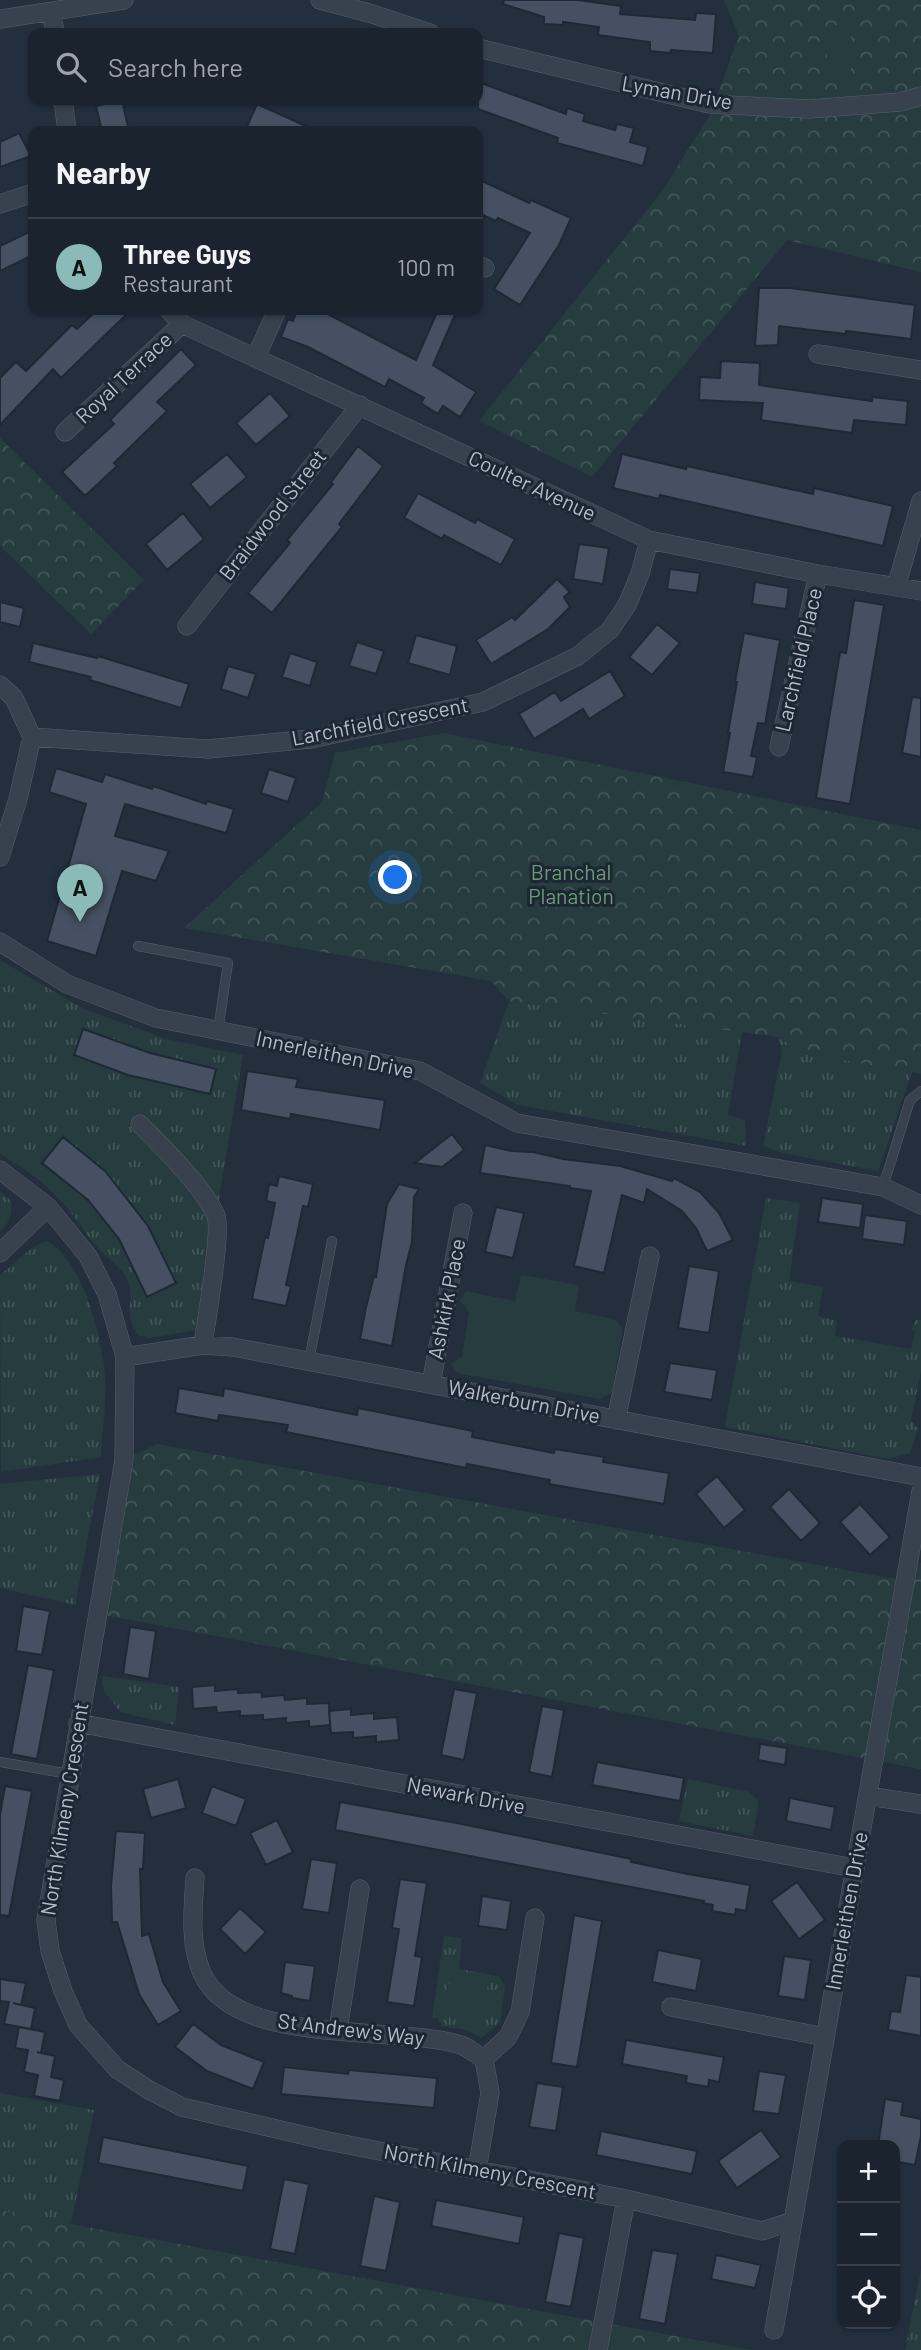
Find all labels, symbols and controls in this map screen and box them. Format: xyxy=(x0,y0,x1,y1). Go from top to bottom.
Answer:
search box xyxy=(28,28,483,105)
icon: search xyxy=(52,48,90,86)
text: Search here xyxy=(108,51,243,82)
street label: Lyman Drive xyxy=(620,70,734,114)
text: Nearby xyxy=(56,154,151,190)
text: Three Guys xyxy=(123,238,251,269)
text: A xyxy=(71,253,87,281)
text: 100 m xyxy=(397,253,455,281)
text: Restaurant xyxy=(123,269,233,297)
street label: Royal Terrace xyxy=(70,326,176,428)
street label: Braidwood Street xyxy=(213,444,331,584)
street label: Coulter Avenue xyxy=(465,444,600,525)
street label: Larchfield Place xyxy=(769,585,826,734)
street label: Larchfield Crescent xyxy=(289,691,470,750)
park label: Branchal Planation xyxy=(528,859,614,908)
your location xyxy=(378,860,412,894)
pin: A xyxy=(57,864,103,922)
street label: Innerleithen Drive xyxy=(254,1025,416,1082)
street label: Ashkirk Place xyxy=(422,1236,469,1361)
street label: Walkerburn Drive xyxy=(446,1374,603,1428)
street label: North Kilmeny Crescent xyxy=(34,1700,93,1917)
street label: Newark Drive xyxy=(405,1771,528,1818)
street label: Innerleithen Drive xyxy=(819,1830,872,1992)
street label: St Andrew's Way xyxy=(277,2007,426,2050)
street label: North Kilmeny Crescent xyxy=(382,2138,598,2203)
map controls xyxy=(837,2140,900,2329)
button: + xyxy=(837,2140,900,2203)
button: − xyxy=(837,2203,900,2266)
button: locate xyxy=(837,2266,900,2329)

